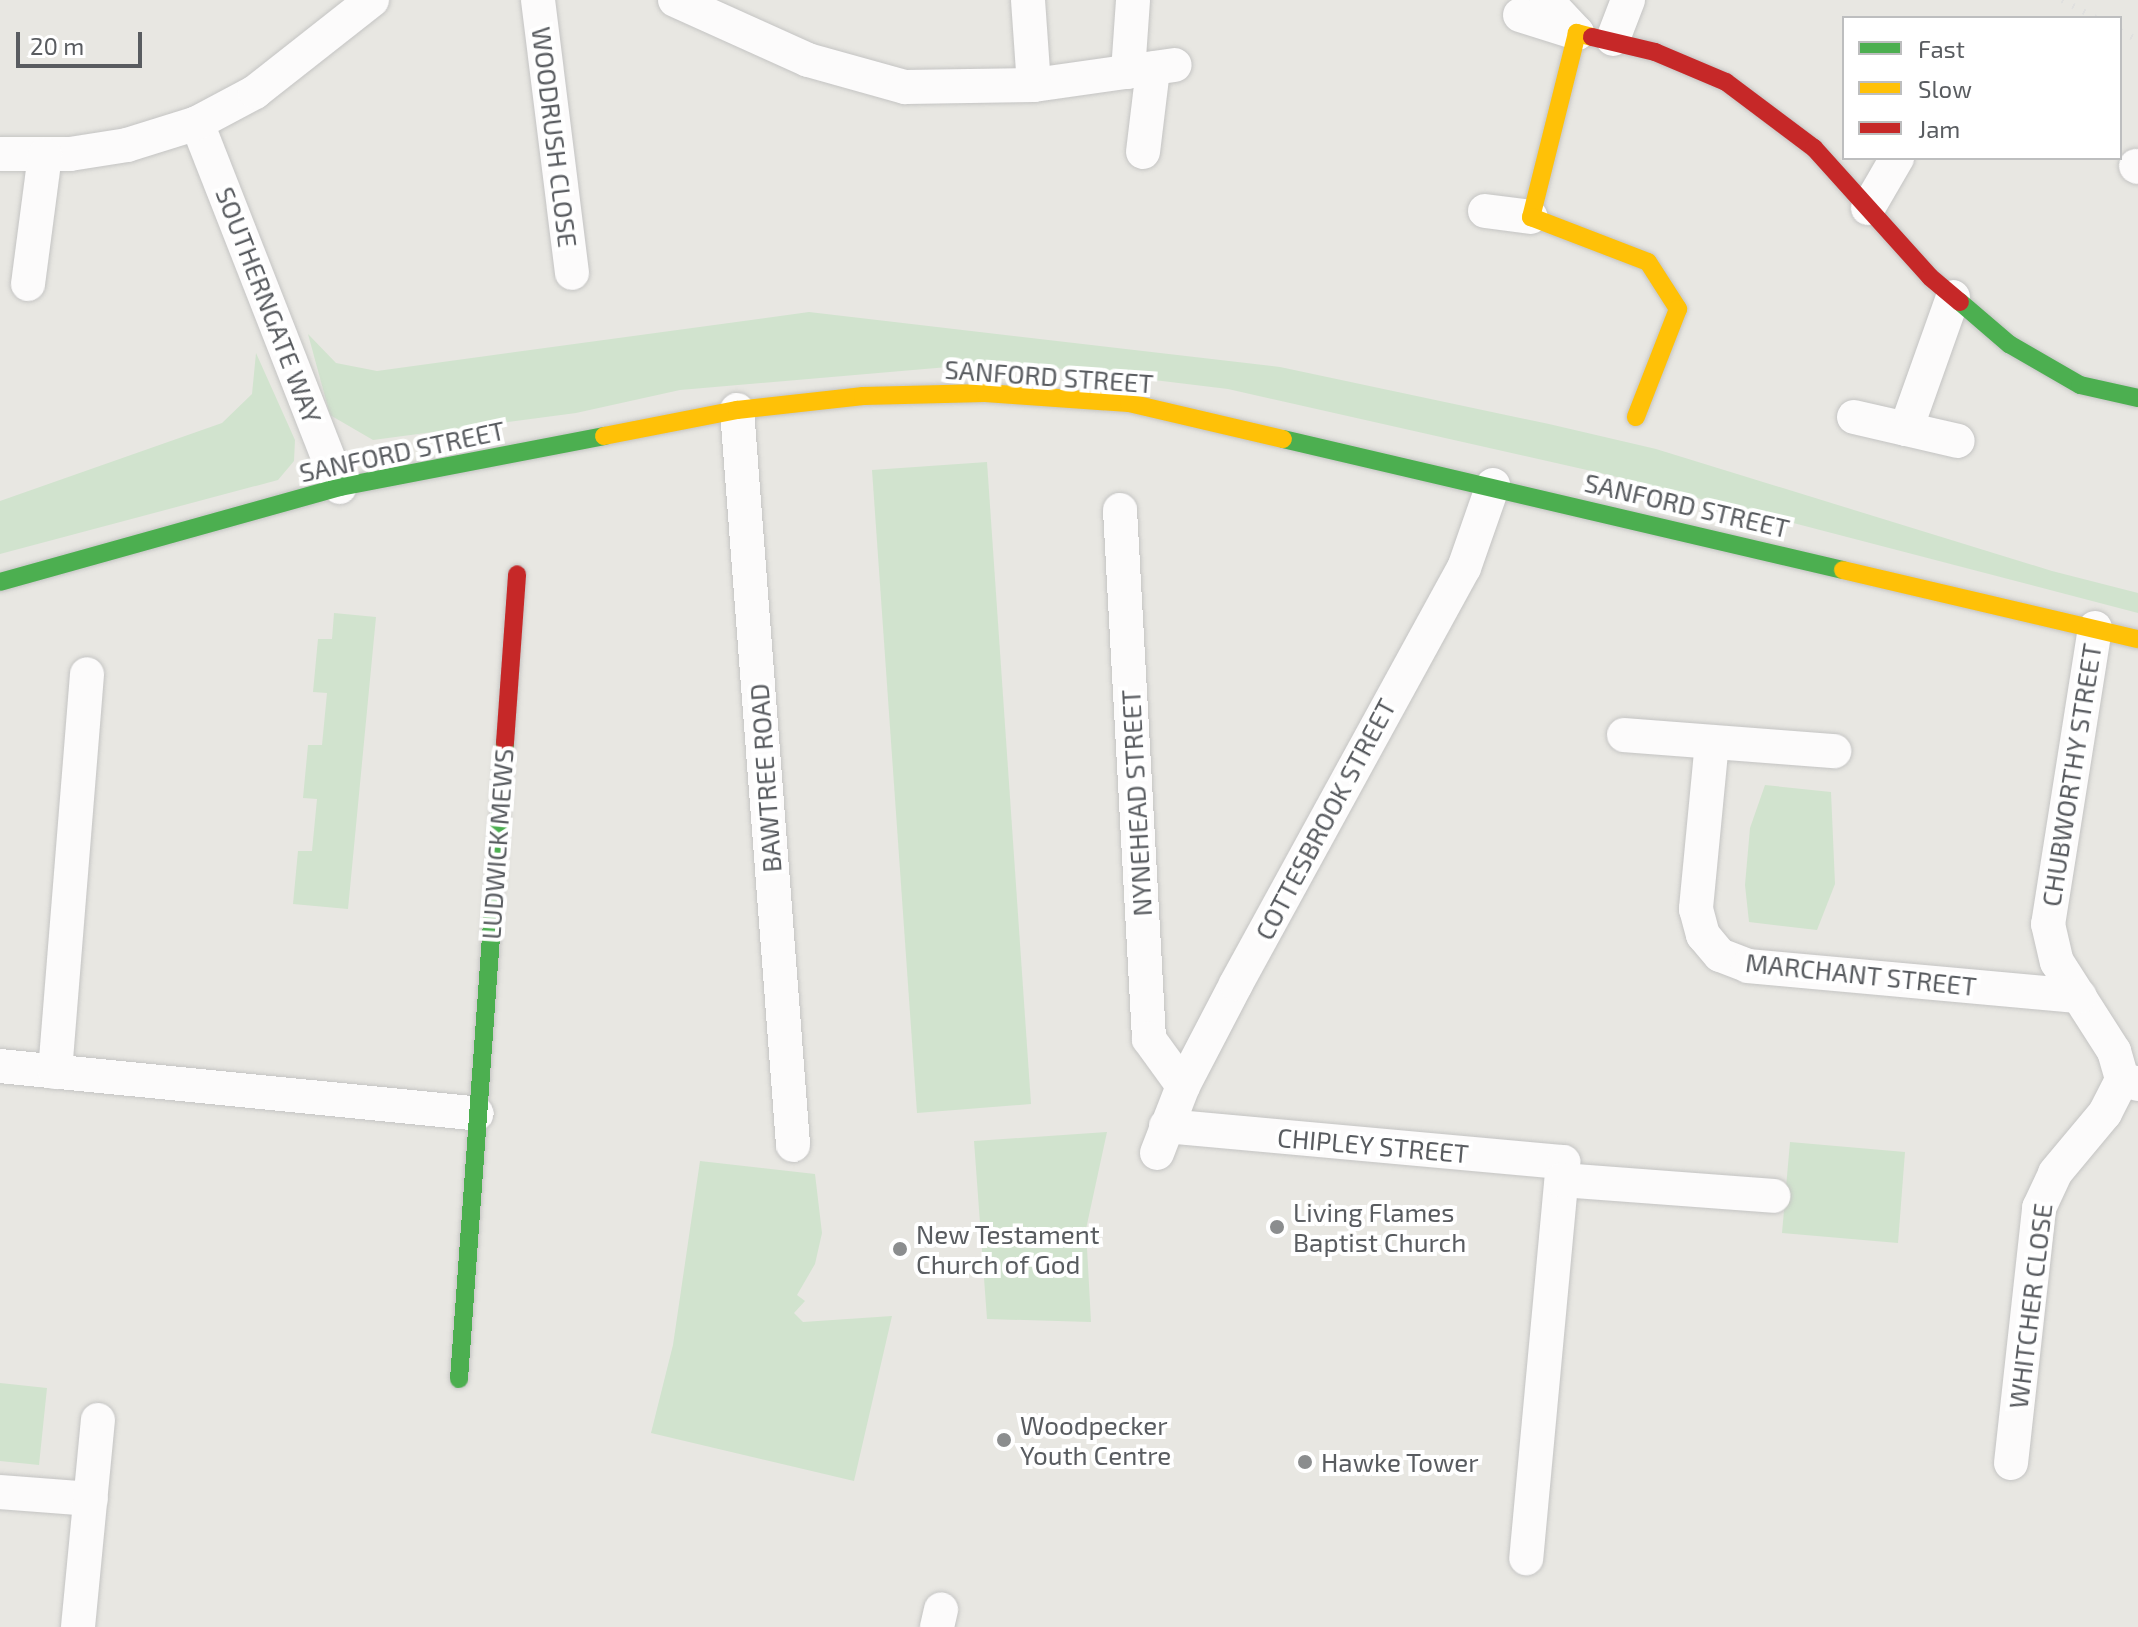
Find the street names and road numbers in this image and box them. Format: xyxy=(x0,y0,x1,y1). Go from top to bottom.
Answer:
street label: WOODRUSH CLOSE xyxy=(526,25,584,249)
street label: SOUTHERNGATE WAY xyxy=(210,182,328,428)
street label: SANFORD STREET xyxy=(943,353,1155,399)
street label: SANFORD STREET xyxy=(296,414,508,488)
street label: SANFORD STREET xyxy=(1581,466,1793,544)
street label: CHUBWORTHY STREET xyxy=(2035,641,2107,909)
street label: BAWTREE ROAD xyxy=(743,683,787,873)
street label: NYNEHEAD STREET xyxy=(1114,689,1158,917)
street label: COTTESBROOK STREET xyxy=(1248,693,1402,945)
street label: LUDWICK MEWS xyxy=(475,747,519,941)
street label: MARCHANT STREET xyxy=(1744,946,1978,1002)
street label: CHIPLEY STREET xyxy=(1276,1121,1470,1169)
street label: WHITCHER CLOSE xyxy=(2002,1202,2058,1410)

